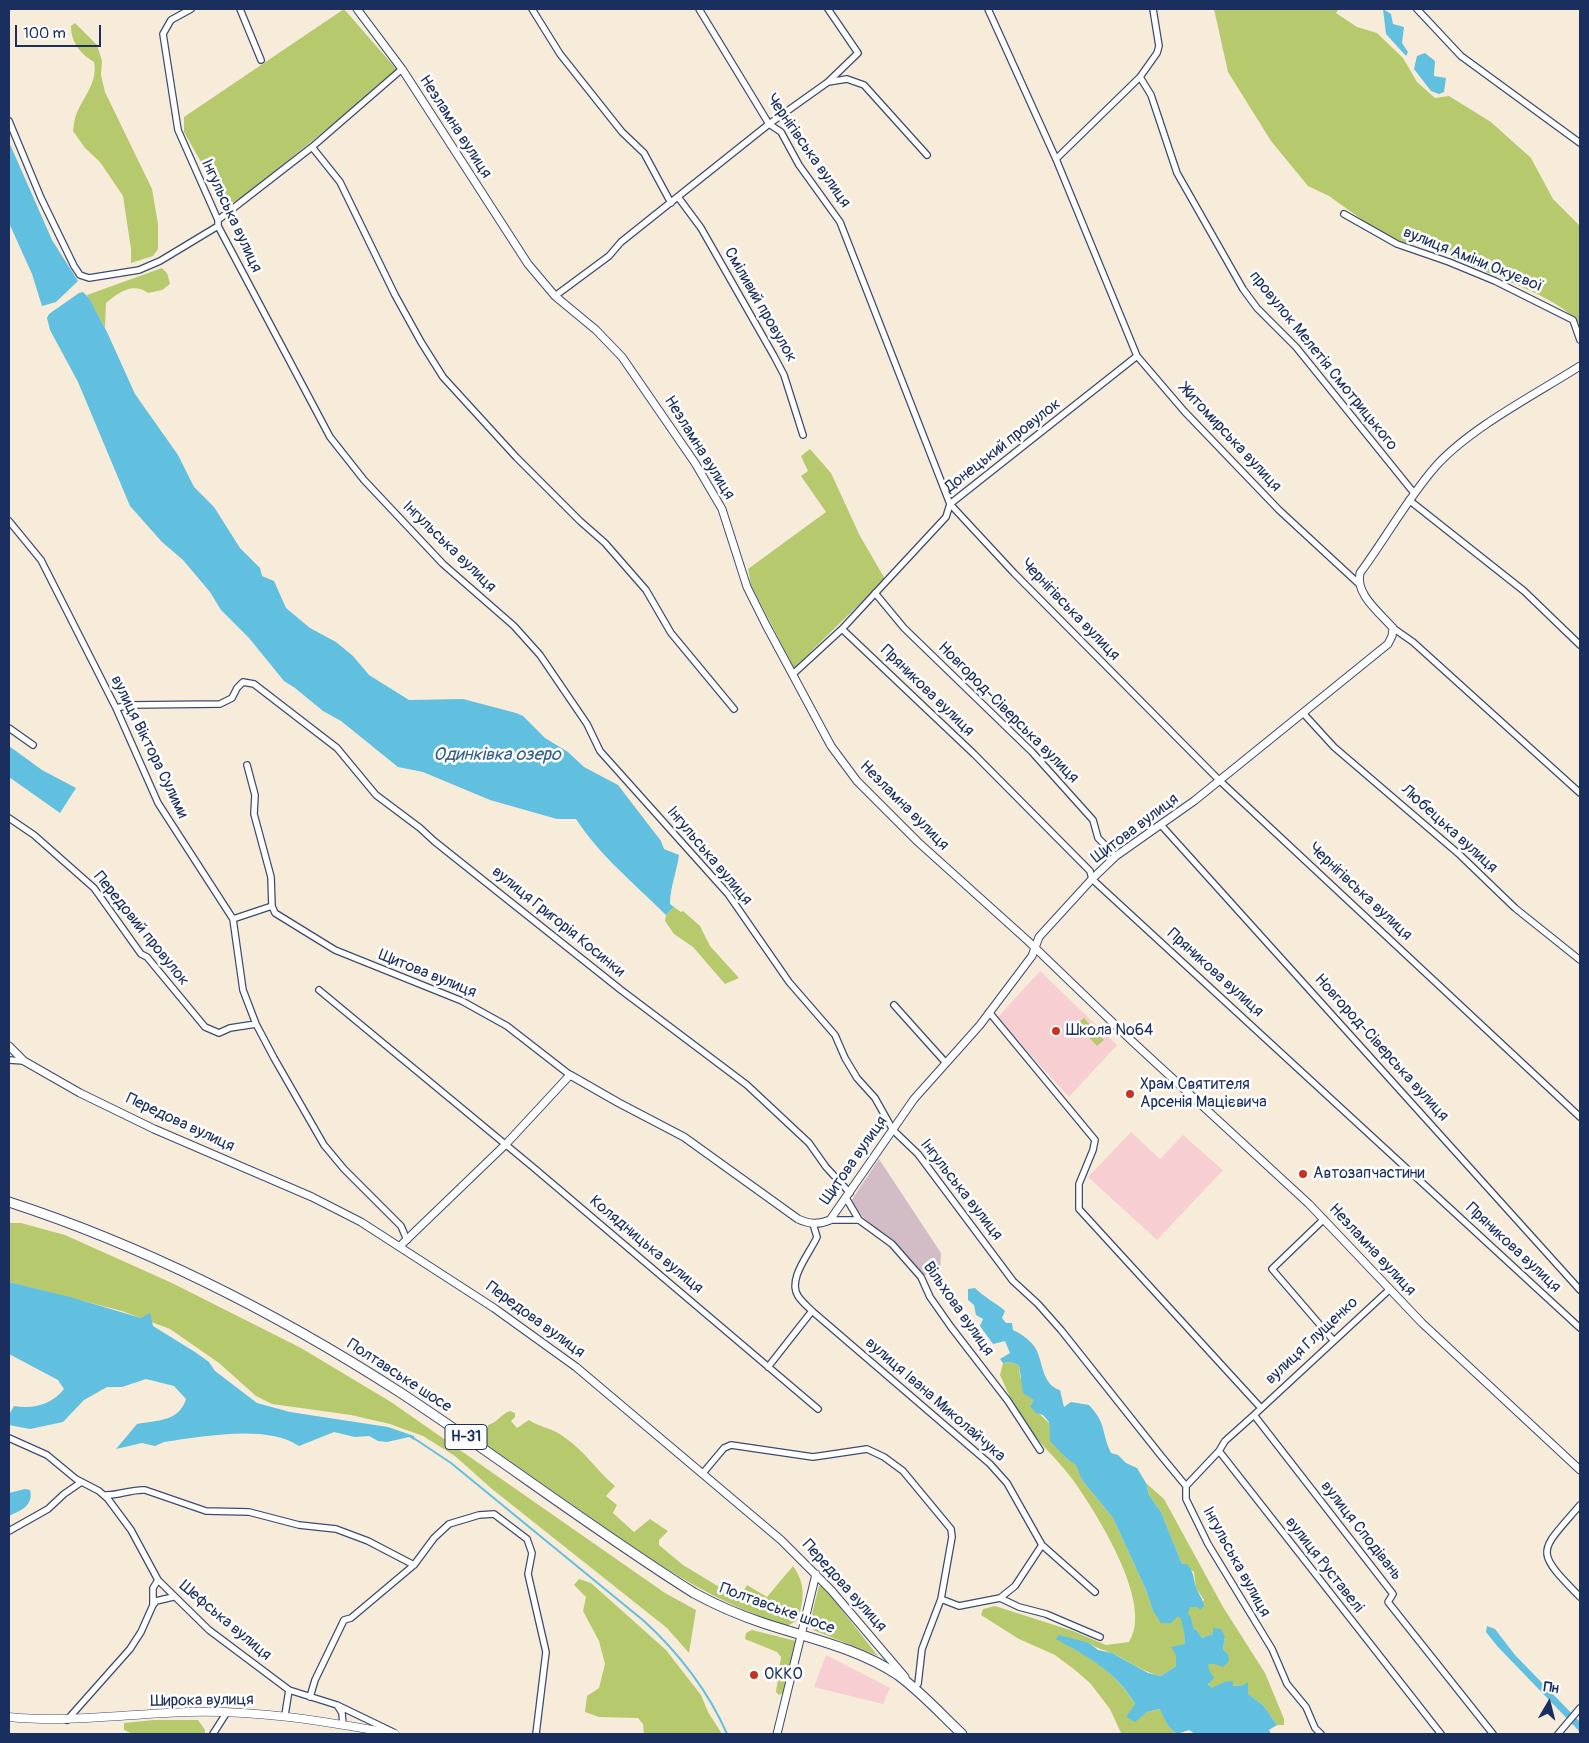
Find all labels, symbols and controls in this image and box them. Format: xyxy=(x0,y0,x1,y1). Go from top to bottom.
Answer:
scale bar xyxy=(18,15,104,47)
text: 100 m xyxy=(23,24,66,43)
street label: Незламна вулиця xyxy=(415,72,495,182)
street label: Чернігівська вулиця xyxy=(762,90,854,212)
street label: Інгульська вулиця xyxy=(196,156,266,276)
street label: вулиця Аміни Окуєвої xyxy=(1400,223,1546,297)
street label: Сміливий провулок xyxy=(719,244,801,366)
street label: провулок Мелетія Смотрицького xyxy=(1245,267,1401,455)
street label: Житомирська вулиця xyxy=(1175,380,1285,496)
street label: Незламна вулиця xyxy=(659,393,739,503)
street label: Донецький провулок xyxy=(941,395,1065,497)
street label: Інгульська вулиця xyxy=(398,497,500,597)
street label: Чернігівська вулиця xyxy=(1016,555,1124,665)
street label: Новгород-Сіверська вулиця xyxy=(933,638,1083,788)
street label: Пряникова вулиця xyxy=(876,641,978,741)
street label: вулиця Віктора Сулими xyxy=(106,673,192,821)
water label: Одинківка озеро xyxy=(433,744,561,766)
street label: Незламна вулиця xyxy=(855,757,953,855)
street label: Любецька вулиця xyxy=(1397,781,1501,877)
street label: Щитова вулиця xyxy=(1087,790,1183,868)
street label: Інгульська вулиця xyxy=(662,803,756,909)
street label: Чернігівська вулиця xyxy=(1304,839,1416,945)
street label: вулиця Григорія Косинки xyxy=(488,862,628,982)
street label: Передовий провулок xyxy=(89,868,193,990)
street label: Пряникова вулиця xyxy=(1163,925,1267,1021)
street label: Щитова вулиця xyxy=(375,946,479,1002)
street label: Новгород-Сіверська вулиця xyxy=(1310,970,1452,1126)
place label: Школа №64 xyxy=(1066,1021,1153,1041)
marker: Школа №64 xyxy=(1050,1025,1062,1037)
place label: Храм Святителя Арсенія Мацієвича xyxy=(1140,1075,1267,1113)
marker: Храм Святителя Арсенія Мацієвича xyxy=(1124,1088,1136,1100)
street label: Передова вулиця xyxy=(123,1089,237,1157)
street label: Щитова вулиця xyxy=(816,1113,892,1209)
street label: Інгульська вулиця xyxy=(916,1136,1006,1244)
place label: Автозапчастини xyxy=(1313,1164,1425,1184)
marker: Автозапчастини xyxy=(1297,1168,1309,1180)
street label: Колядницька вулиця xyxy=(585,1192,707,1298)
street label: Пряникова вулиця xyxy=(1461,1199,1565,1297)
street label: Незламна вулиця xyxy=(1324,1200,1420,1300)
street label: Вільхова вулиця xyxy=(918,1258,998,1360)
street label: Передова вулиця xyxy=(482,1278,588,1362)
street label: вулиця Глущенко xyxy=(1262,1293,1362,1389)
street label: вулиця Івана Миколайчука xyxy=(861,1334,1009,1466)
street label: Полтавське шосе xyxy=(343,1335,455,1417)
road number: Н-31 xyxy=(445,1424,487,1450)
street label: вулиця Сподівань xyxy=(1316,1477,1406,1585)
street label: Інгульська вулиця xyxy=(1198,1504,1274,1620)
street label: вулиця Руставелі xyxy=(1281,1513,1367,1617)
street label: Передова вулиця xyxy=(797,1536,891,1636)
street label: Шефська вулиця xyxy=(175,1577,275,1665)
street label: Полтавське шосе xyxy=(717,1579,837,1639)
place label: ОККО xyxy=(764,1665,803,1685)
marker: ОККО xyxy=(748,1669,760,1681)
north arrow xyxy=(1524,1678,1574,1728)
text: Пн xyxy=(1542,1678,1560,1697)
street label: Широка вулиця xyxy=(150,1690,254,1712)

